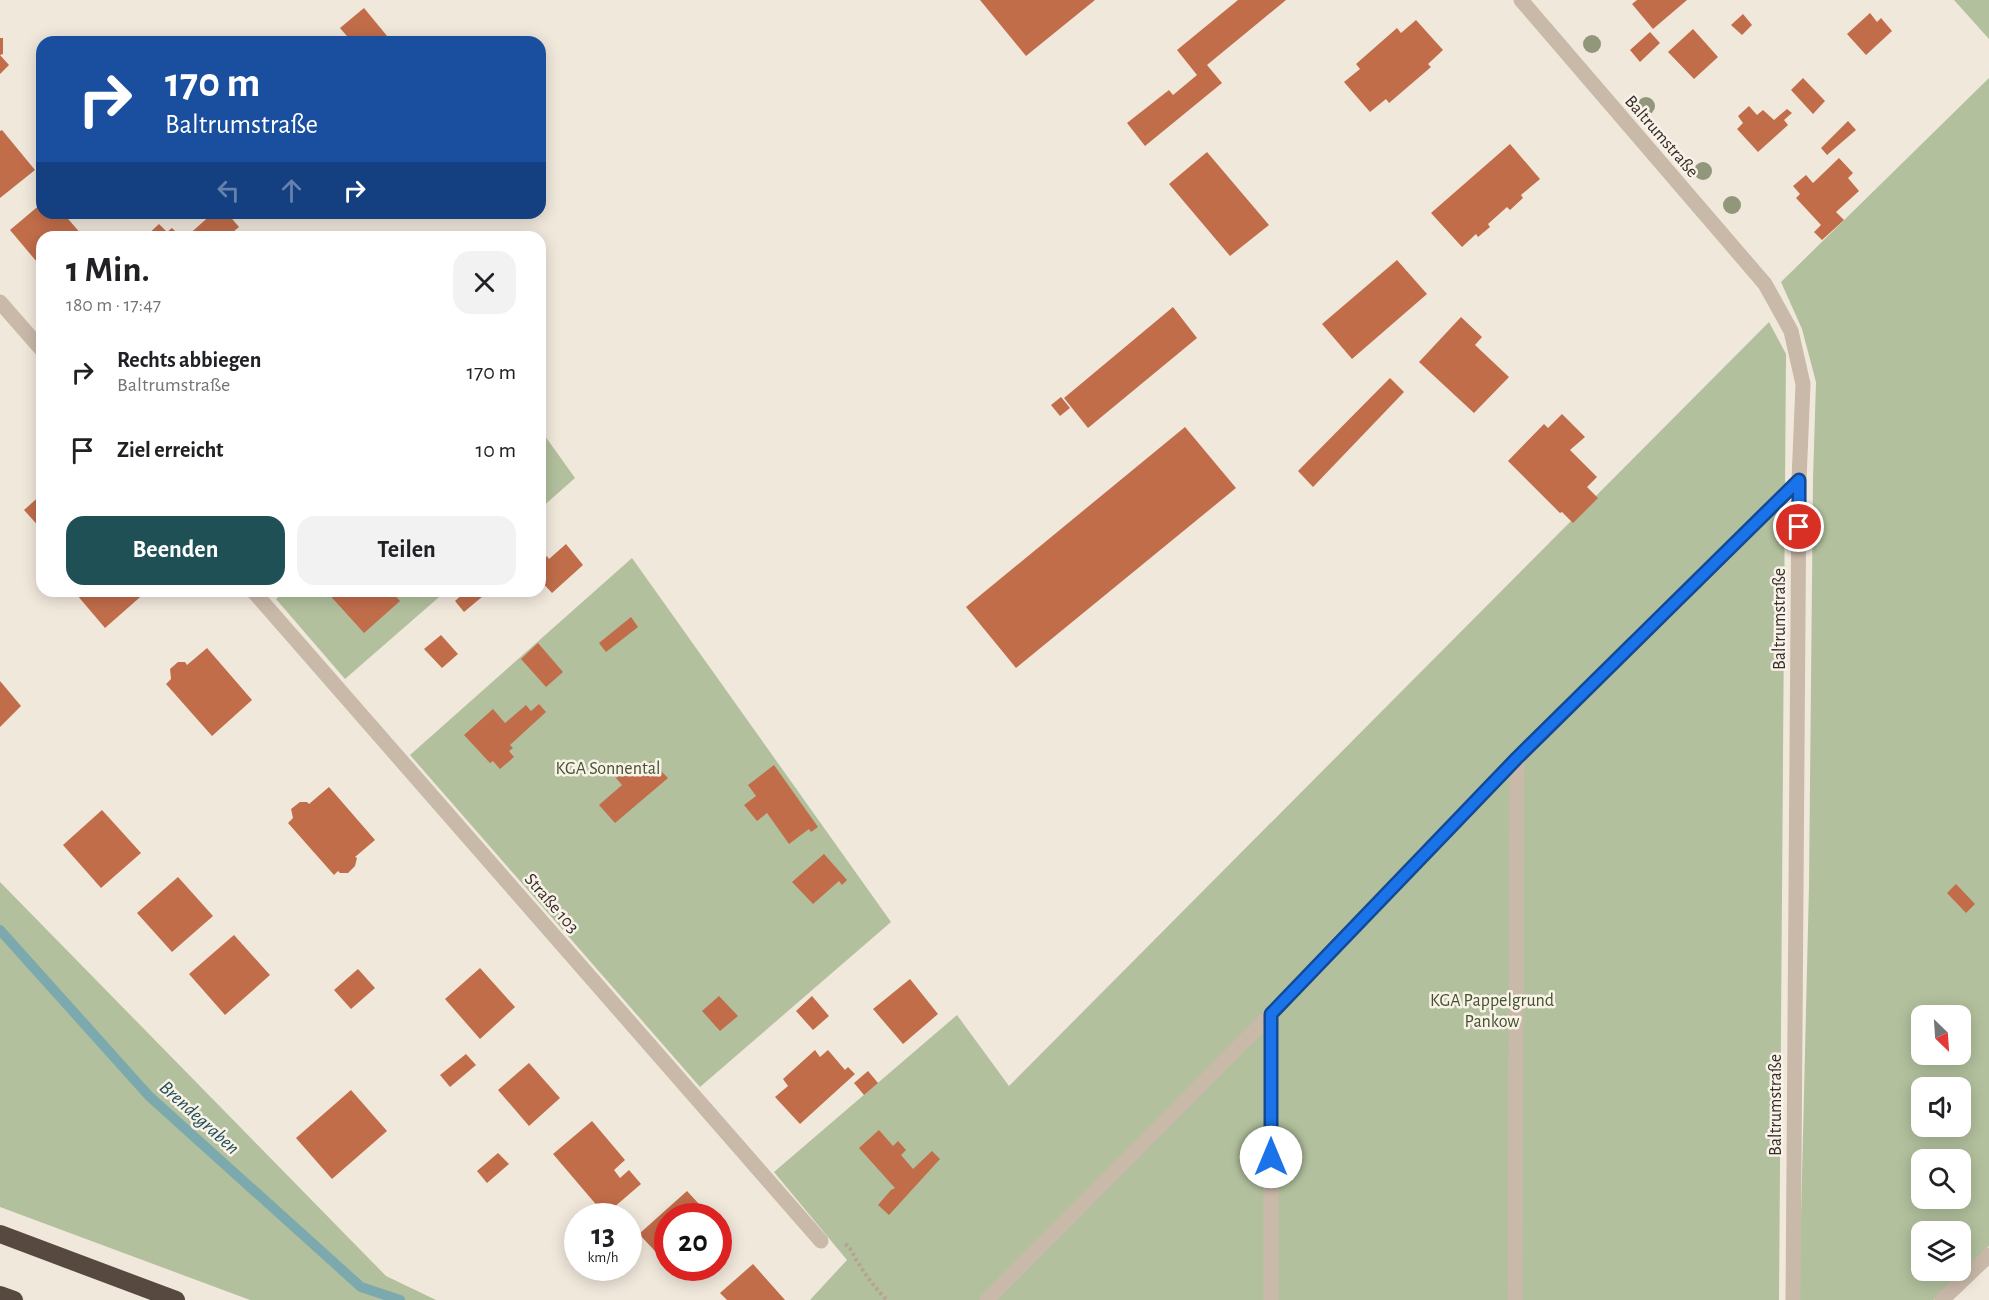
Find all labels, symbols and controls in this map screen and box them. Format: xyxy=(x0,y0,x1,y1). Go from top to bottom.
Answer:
icon: right xyxy=(66,60,144,138)
text: 170 m xyxy=(165,62,260,104)
street label: Baltrumstraße xyxy=(1621,92,1702,181)
text: Baltrumstraße xyxy=(165,111,318,138)
icon: left xyxy=(212,174,245,207)
icon: ahead xyxy=(275,174,308,207)
icon: right xyxy=(338,174,371,207)
button: close xyxy=(453,251,516,314)
text: 1 Min. xyxy=(66,252,150,288)
text: 180 m · 17:47 xyxy=(66,295,161,315)
text: Rechts abbiegen xyxy=(117,349,261,371)
icon: right xyxy=(66,356,99,389)
text: 170 m xyxy=(466,361,516,383)
text: Baltrumstraße xyxy=(117,375,230,395)
icon: arrive xyxy=(66,434,99,467)
text: Ziel erreicht xyxy=(117,439,224,461)
text: 10 m xyxy=(476,439,516,461)
pin xyxy=(1773,501,1824,552)
icon: arrive xyxy=(1782,510,1815,543)
button: Beenden xyxy=(66,516,285,585)
button: Teilen xyxy=(297,516,516,585)
street label: Baltrumstraße xyxy=(1771,568,1789,670)
park label: KGA Sonnental xyxy=(556,760,660,778)
street label: Straße 103 xyxy=(521,870,582,937)
park label: KGA Pappelgrund Pankow xyxy=(1430,992,1554,1031)
north arrow xyxy=(1911,1005,1971,1065)
map controls xyxy=(1911,1005,1971,1281)
street label: Baltrumstraße xyxy=(1767,1054,1785,1156)
water label: Brendegraben xyxy=(156,1077,243,1158)
button: sound xyxy=(1911,1077,1971,1137)
position arrow xyxy=(1239,1125,1303,1189)
button: search xyxy=(1911,1149,1971,1209)
speed limit sign: 20 xyxy=(654,1203,732,1281)
text: 13 xyxy=(591,1220,615,1250)
button: layers xyxy=(1911,1221,1971,1281)
text: km/h xyxy=(588,1250,618,1265)

